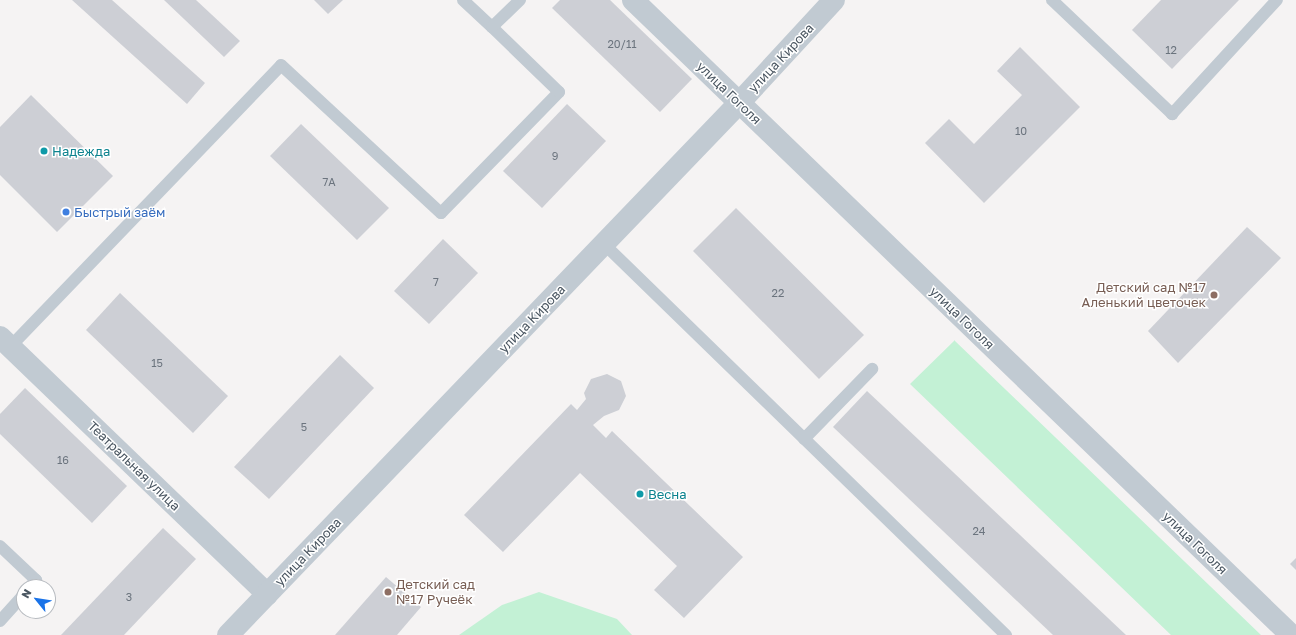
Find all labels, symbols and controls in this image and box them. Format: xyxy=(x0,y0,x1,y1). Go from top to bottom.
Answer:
street label: улица Кирова xyxy=(745,20,817,96)
house number: 20/11 xyxy=(607,37,637,51)
house number: 12 xyxy=(1165,43,1177,57)
street label: улица Гоголя xyxy=(694,58,764,128)
house number: 10 xyxy=(1015,124,1027,138)
place label: Надежда xyxy=(52,143,110,159)
marker: Надежда xyxy=(39,146,49,156)
house number: 9 xyxy=(552,149,558,163)
house number: 7А xyxy=(322,175,336,189)
place label: Быстрый заём xyxy=(74,204,165,220)
marker: Быстрый заём xyxy=(61,207,71,217)
house number: 7 xyxy=(433,275,439,289)
place label: Детский сад №17 Аленький цветочек xyxy=(1081,280,1206,311)
street label: улица Кирова xyxy=(496,282,568,356)
street label: улица Гоголя xyxy=(927,283,997,353)
house number: 22 xyxy=(772,286,784,300)
marker: Детский сад №17 Аленький цветочек xyxy=(1209,290,1219,300)
house number: 15 xyxy=(151,356,163,370)
street label: Театральная улица xyxy=(85,418,183,514)
house number: 5 xyxy=(301,420,307,434)
house number: 16 xyxy=(57,453,69,467)
place label: Весна xyxy=(648,486,687,502)
marker: Весна xyxy=(635,489,645,499)
street label: улица Гоголя xyxy=(1160,508,1230,578)
street label: улица Кирова xyxy=(272,515,344,589)
house number: 24 xyxy=(972,524,986,538)
place label: Детский сад №17 Ручеёк xyxy=(396,577,475,608)
north arrow xyxy=(16,579,56,619)
text: N xyxy=(18,586,34,600)
marker: Детский сад №17 Ручеёк xyxy=(383,587,393,597)
house number: 3 xyxy=(126,590,132,604)

